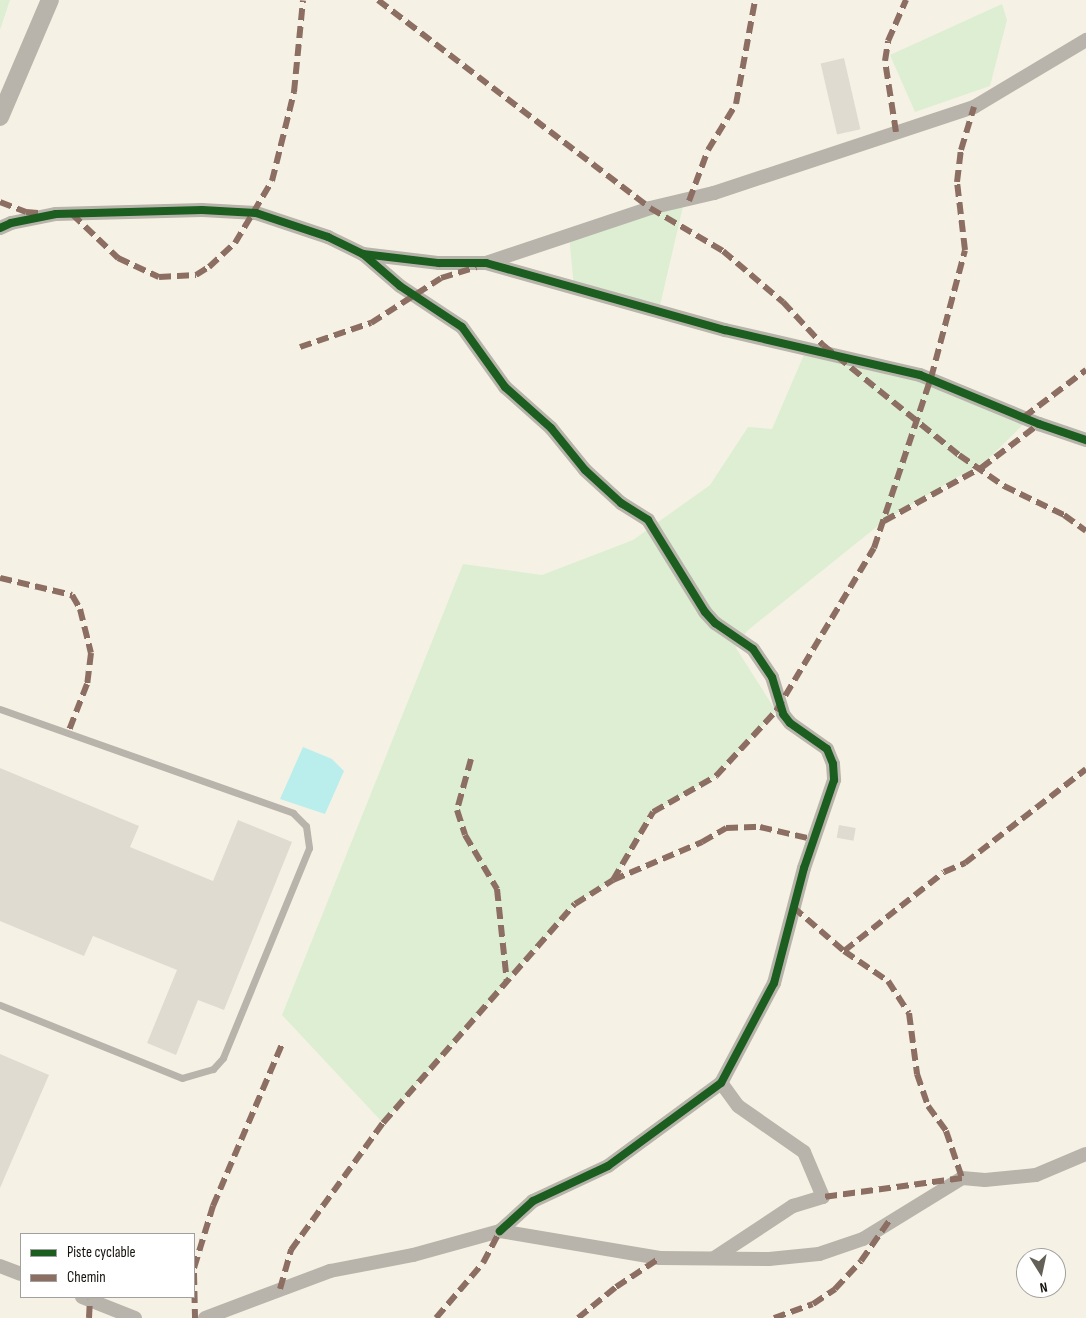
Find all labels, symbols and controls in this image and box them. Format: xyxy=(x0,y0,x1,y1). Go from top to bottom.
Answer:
legend xyxy=(20,1233,195,1298)
text: Piste cyclable xyxy=(67,1243,136,1262)
north arrow xyxy=(1016,1248,1066,1298)
text: Chemin xyxy=(67,1268,106,1287)
text: N xyxy=(1038,1278,1049,1296)

